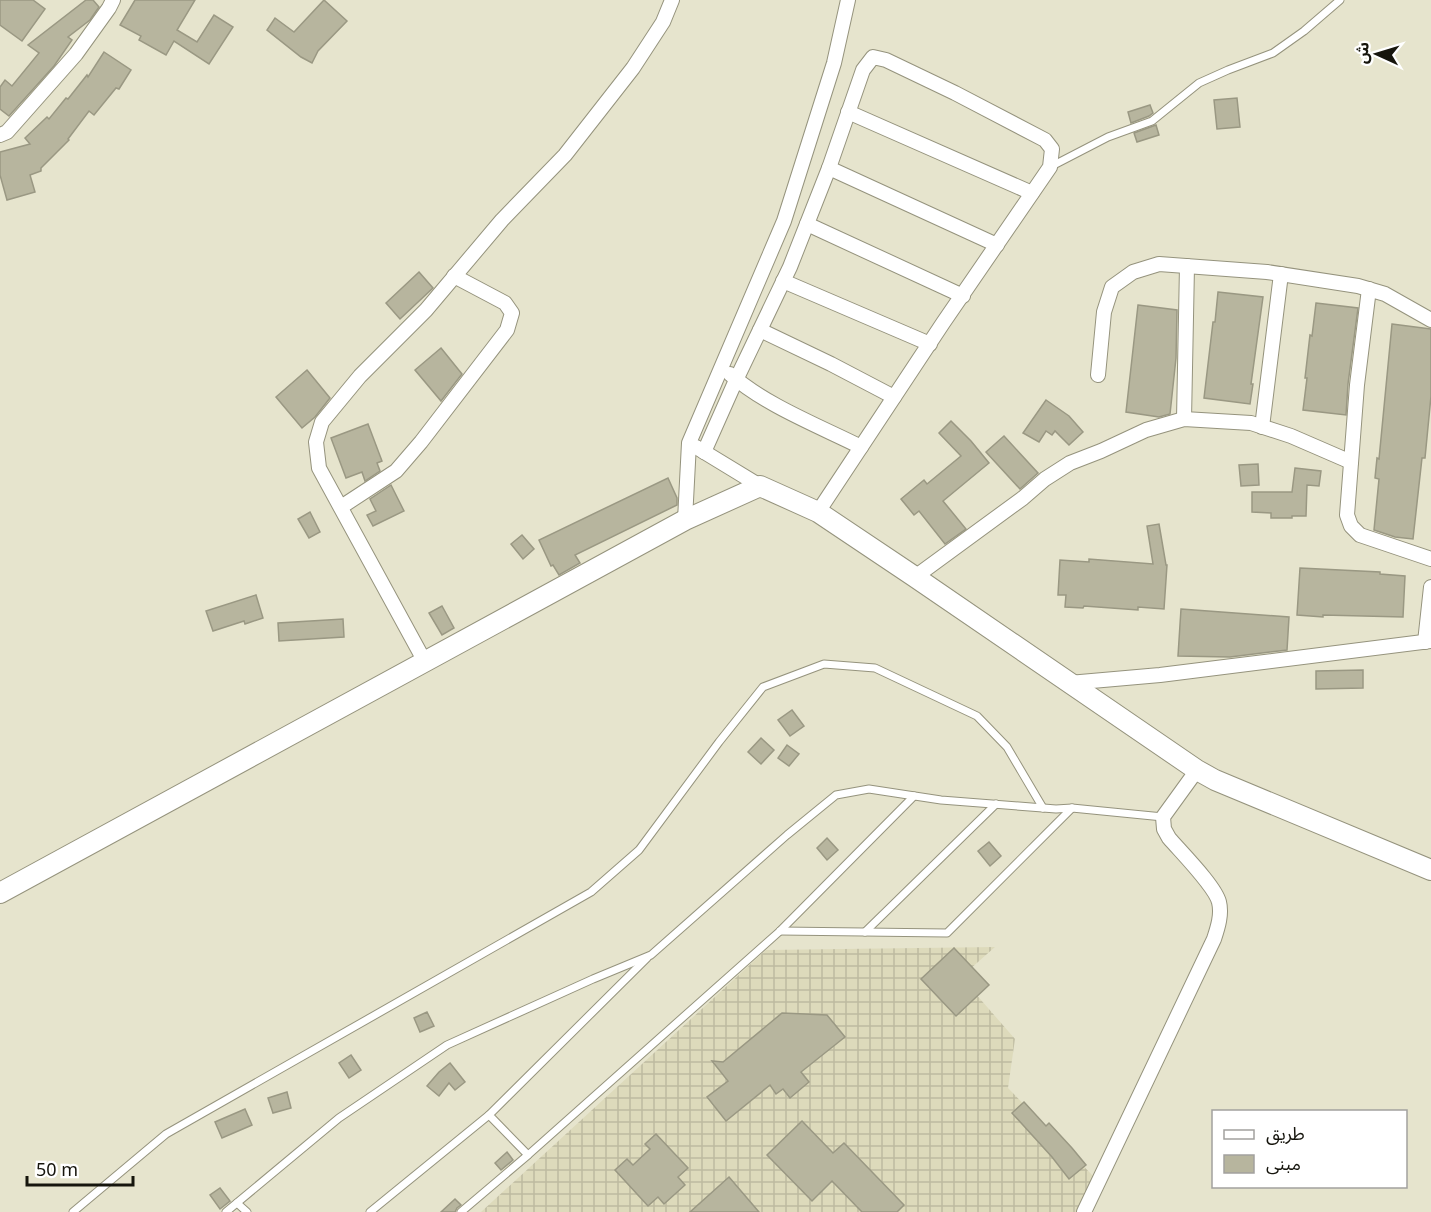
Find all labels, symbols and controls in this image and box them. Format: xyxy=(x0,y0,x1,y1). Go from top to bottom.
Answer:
north arrow xyxy=(1347,24,1407,84)
text: ش xyxy=(1345,41,1381,65)
legend xyxy=(1212,1110,1407,1188)
text: طريق xyxy=(1266,1115,1305,1153)
text: مبنى xyxy=(1266,1145,1301,1183)
scale bar xyxy=(27,1149,134,1187)
text: 50 m xyxy=(36,1151,78,1189)

